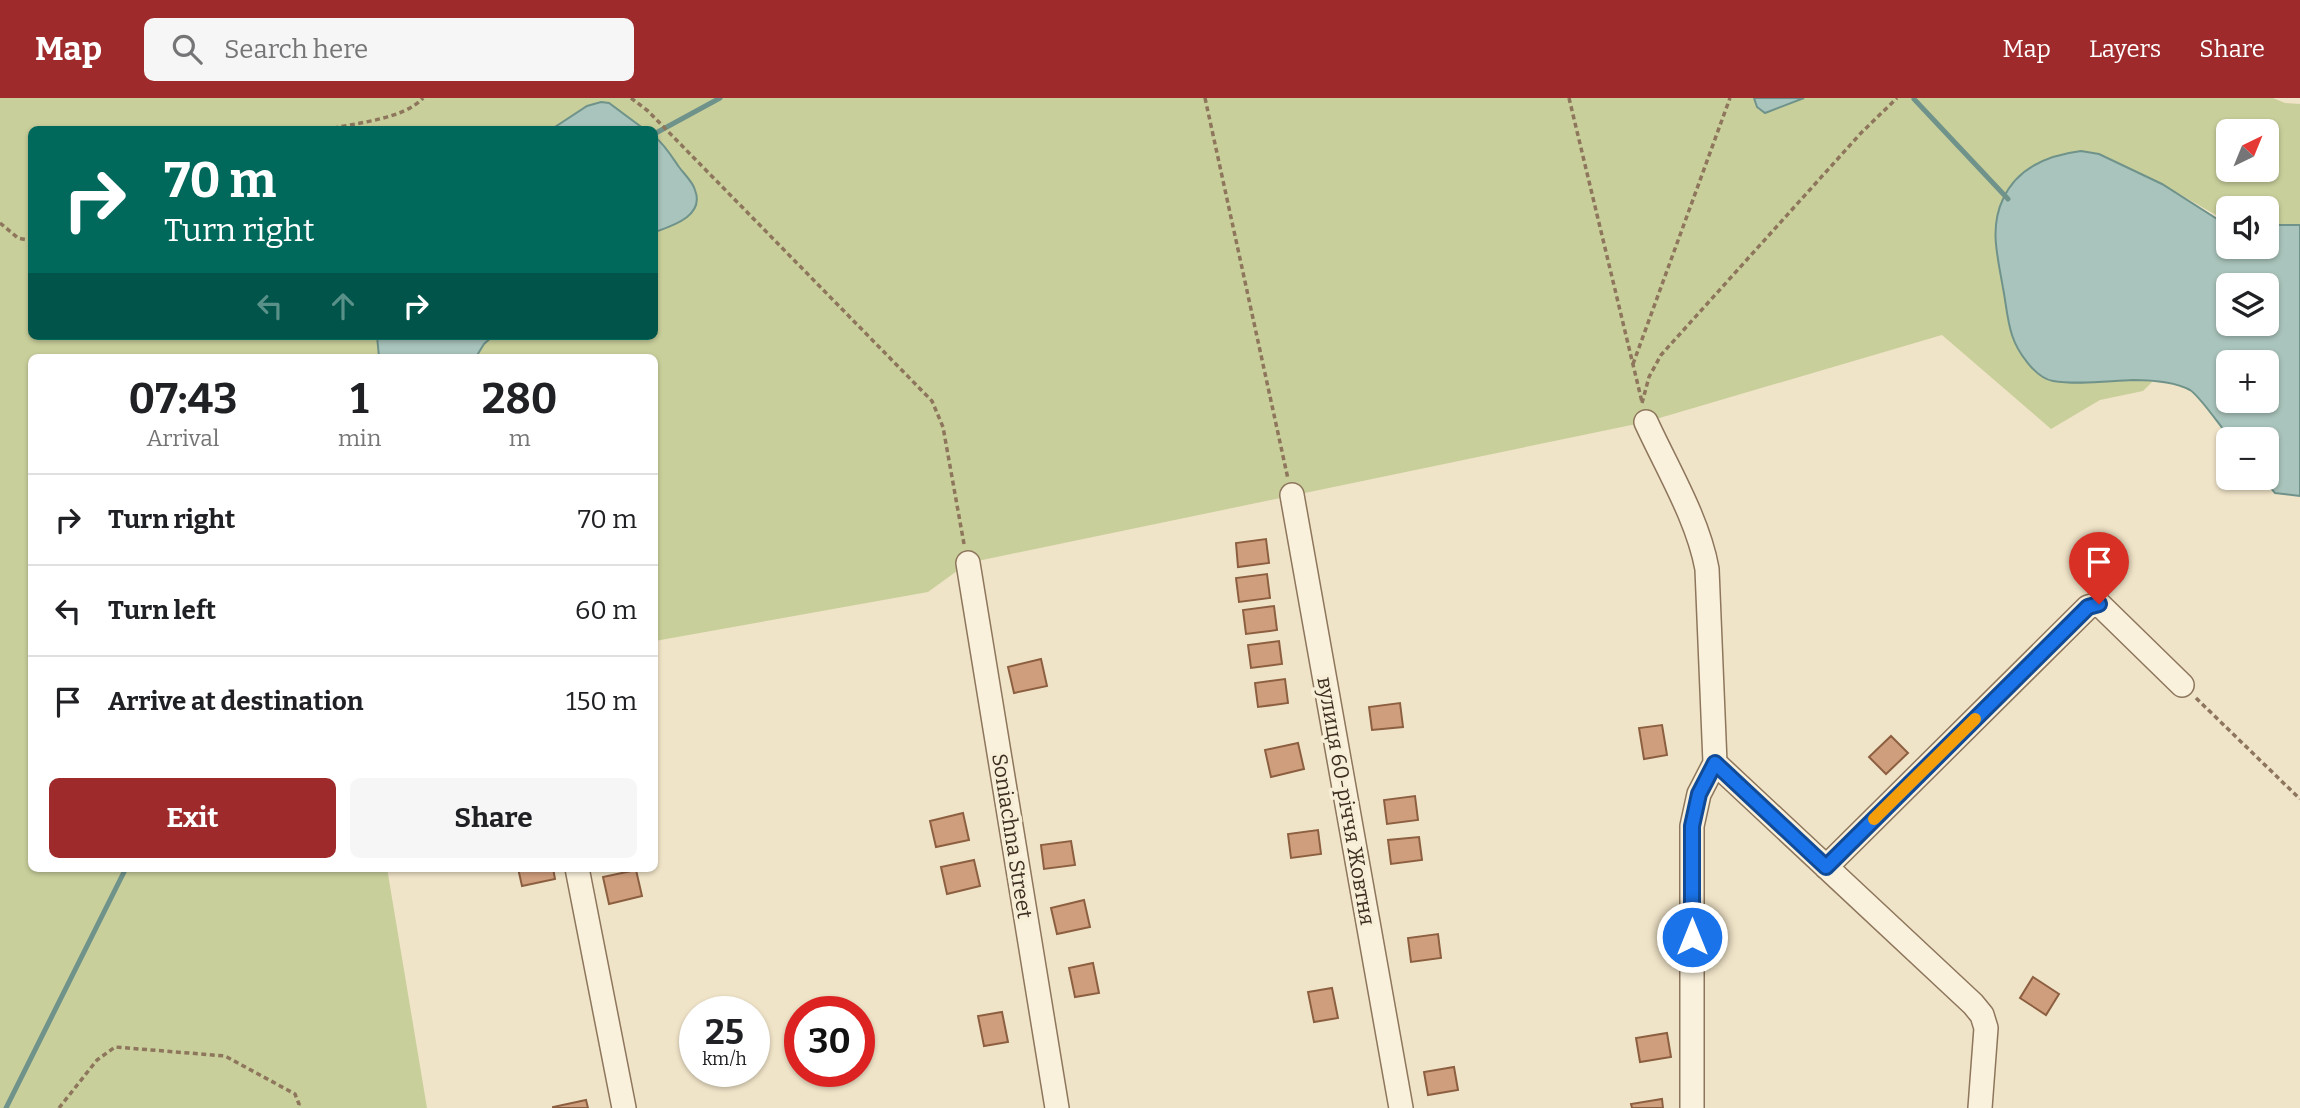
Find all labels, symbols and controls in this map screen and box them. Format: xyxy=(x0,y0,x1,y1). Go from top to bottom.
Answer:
search box xyxy=(144,18,634,81)
text: Map xyxy=(35,29,102,69)
icon: search xyxy=(168,30,206,68)
text: Search here xyxy=(224,34,368,65)
text: Map xyxy=(2003,35,2051,63)
text: Layers xyxy=(2089,35,2161,63)
text: Share xyxy=(2199,35,2265,63)
north arrow xyxy=(2216,119,2278,182)
map controls xyxy=(2216,119,2279,490)
text: 70 m xyxy=(164,151,276,210)
icon: right xyxy=(49,154,140,245)
button: sound xyxy=(2216,196,2279,259)
text: Turn right xyxy=(164,211,315,249)
button: layers xyxy=(2216,273,2279,336)
icon: left xyxy=(251,287,289,325)
icon: ahead xyxy=(324,287,362,325)
icon: right xyxy=(397,287,435,325)
button: + xyxy=(2216,350,2279,413)
text: 07:43 xyxy=(129,374,237,424)
text: 1 xyxy=(351,374,369,424)
text: 280 xyxy=(482,374,557,424)
text: Arrival xyxy=(147,424,219,452)
text: min xyxy=(338,424,381,452)
text: m xyxy=(509,424,531,452)
button: − xyxy=(2216,427,2279,490)
icon: right xyxy=(49,501,87,539)
text: Turn right xyxy=(108,504,235,535)
text: 70 m xyxy=(578,504,637,535)
pin xyxy=(2069,532,2129,604)
icon: arrive xyxy=(2080,543,2118,581)
icon: left xyxy=(49,592,87,630)
text: Turn left xyxy=(108,595,216,626)
text: 60 m xyxy=(575,595,637,626)
street label: вулиця 60-річчя Жовтня xyxy=(1311,675,1381,927)
icon: arrive xyxy=(49,683,87,721)
text: Arrive at destination xyxy=(108,686,363,717)
text: 150 m xyxy=(566,686,637,717)
street label: Soniachna Street xyxy=(986,752,1038,921)
button: Exit xyxy=(49,778,336,858)
button: Share xyxy=(350,778,637,858)
position arrow xyxy=(1655,900,1729,974)
speed limit sign: 30 xyxy=(784,996,875,1087)
text: 25 xyxy=(705,1011,744,1053)
text: km/h xyxy=(702,1048,747,1070)

